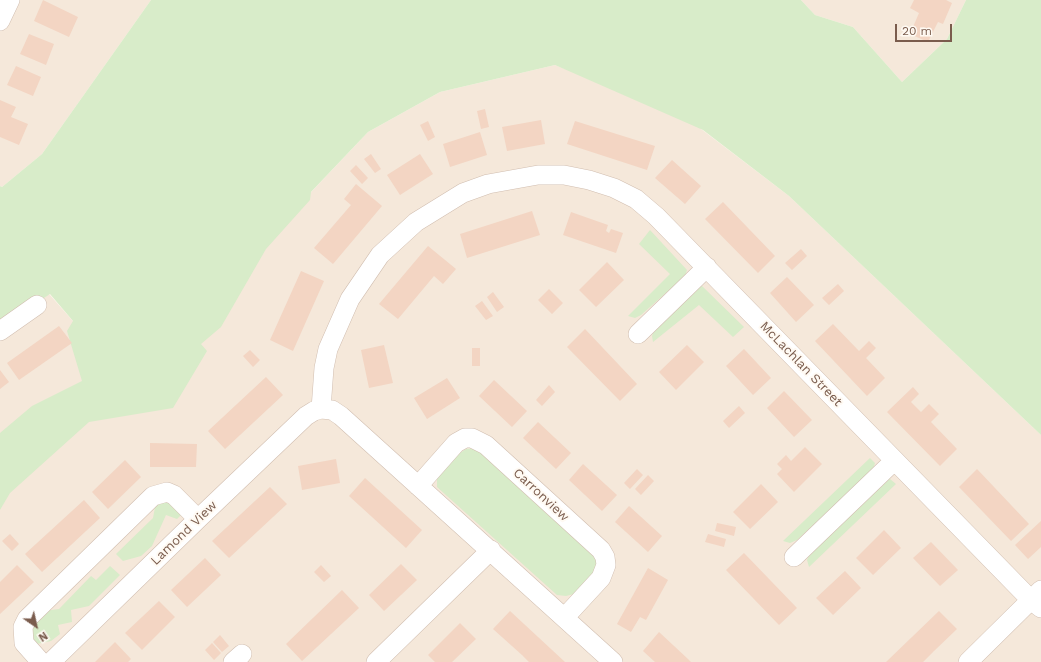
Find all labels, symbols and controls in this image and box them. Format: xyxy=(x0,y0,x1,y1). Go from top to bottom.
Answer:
scale bar xyxy=(897,16,954,42)
text: 20 m xyxy=(902,24,932,38)
street label: McLachlan Street xyxy=(757,318,845,410)
street label: Carronview xyxy=(510,465,572,525)
street label: Lamond View xyxy=(148,498,220,568)
north arrow xyxy=(16,606,56,646)
text: N xyxy=(36,629,50,644)

